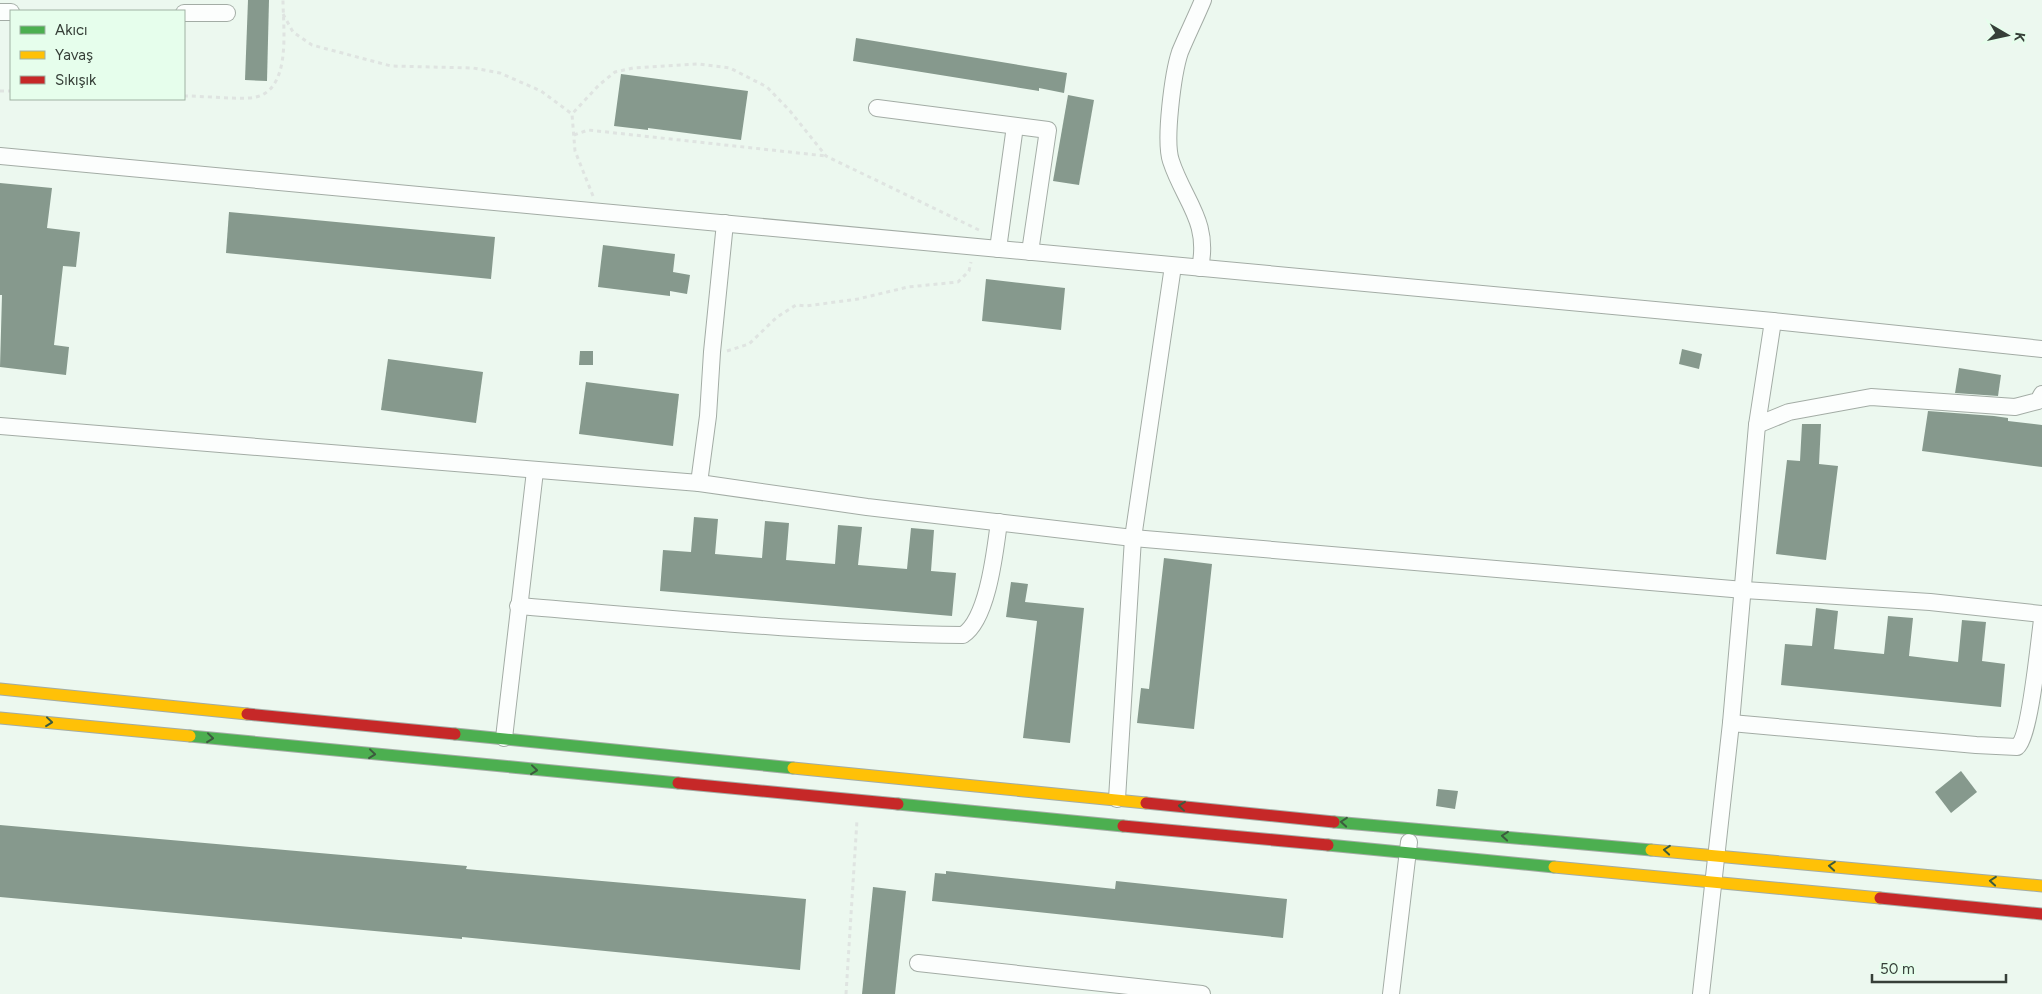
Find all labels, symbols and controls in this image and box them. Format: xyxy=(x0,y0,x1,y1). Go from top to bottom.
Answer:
legend xyxy=(10,10,185,100)
north arrow xyxy=(1982,10,2032,60)
text: Akıcı xyxy=(55,21,88,39)
text: K xyxy=(2010,31,2028,44)
text: Yavaş xyxy=(55,46,93,64)
text: Sıkışık xyxy=(55,71,97,89)
one-way arrow xyxy=(45,716,53,727)
one-way arrow xyxy=(207,732,215,743)
one-way arrow xyxy=(368,748,376,759)
one-way arrow xyxy=(530,764,538,775)
one-way arrow xyxy=(1178,801,1186,812)
one-way arrow xyxy=(1339,817,1347,828)
one-way arrow xyxy=(1501,831,1509,842)
one-way arrow xyxy=(1663,845,1671,856)
one-way arrow xyxy=(1827,861,1835,872)
one-way arrow xyxy=(1989,876,1997,887)
scale bar xyxy=(1872,952,2006,984)
text: 50 m xyxy=(1880,960,1915,978)

